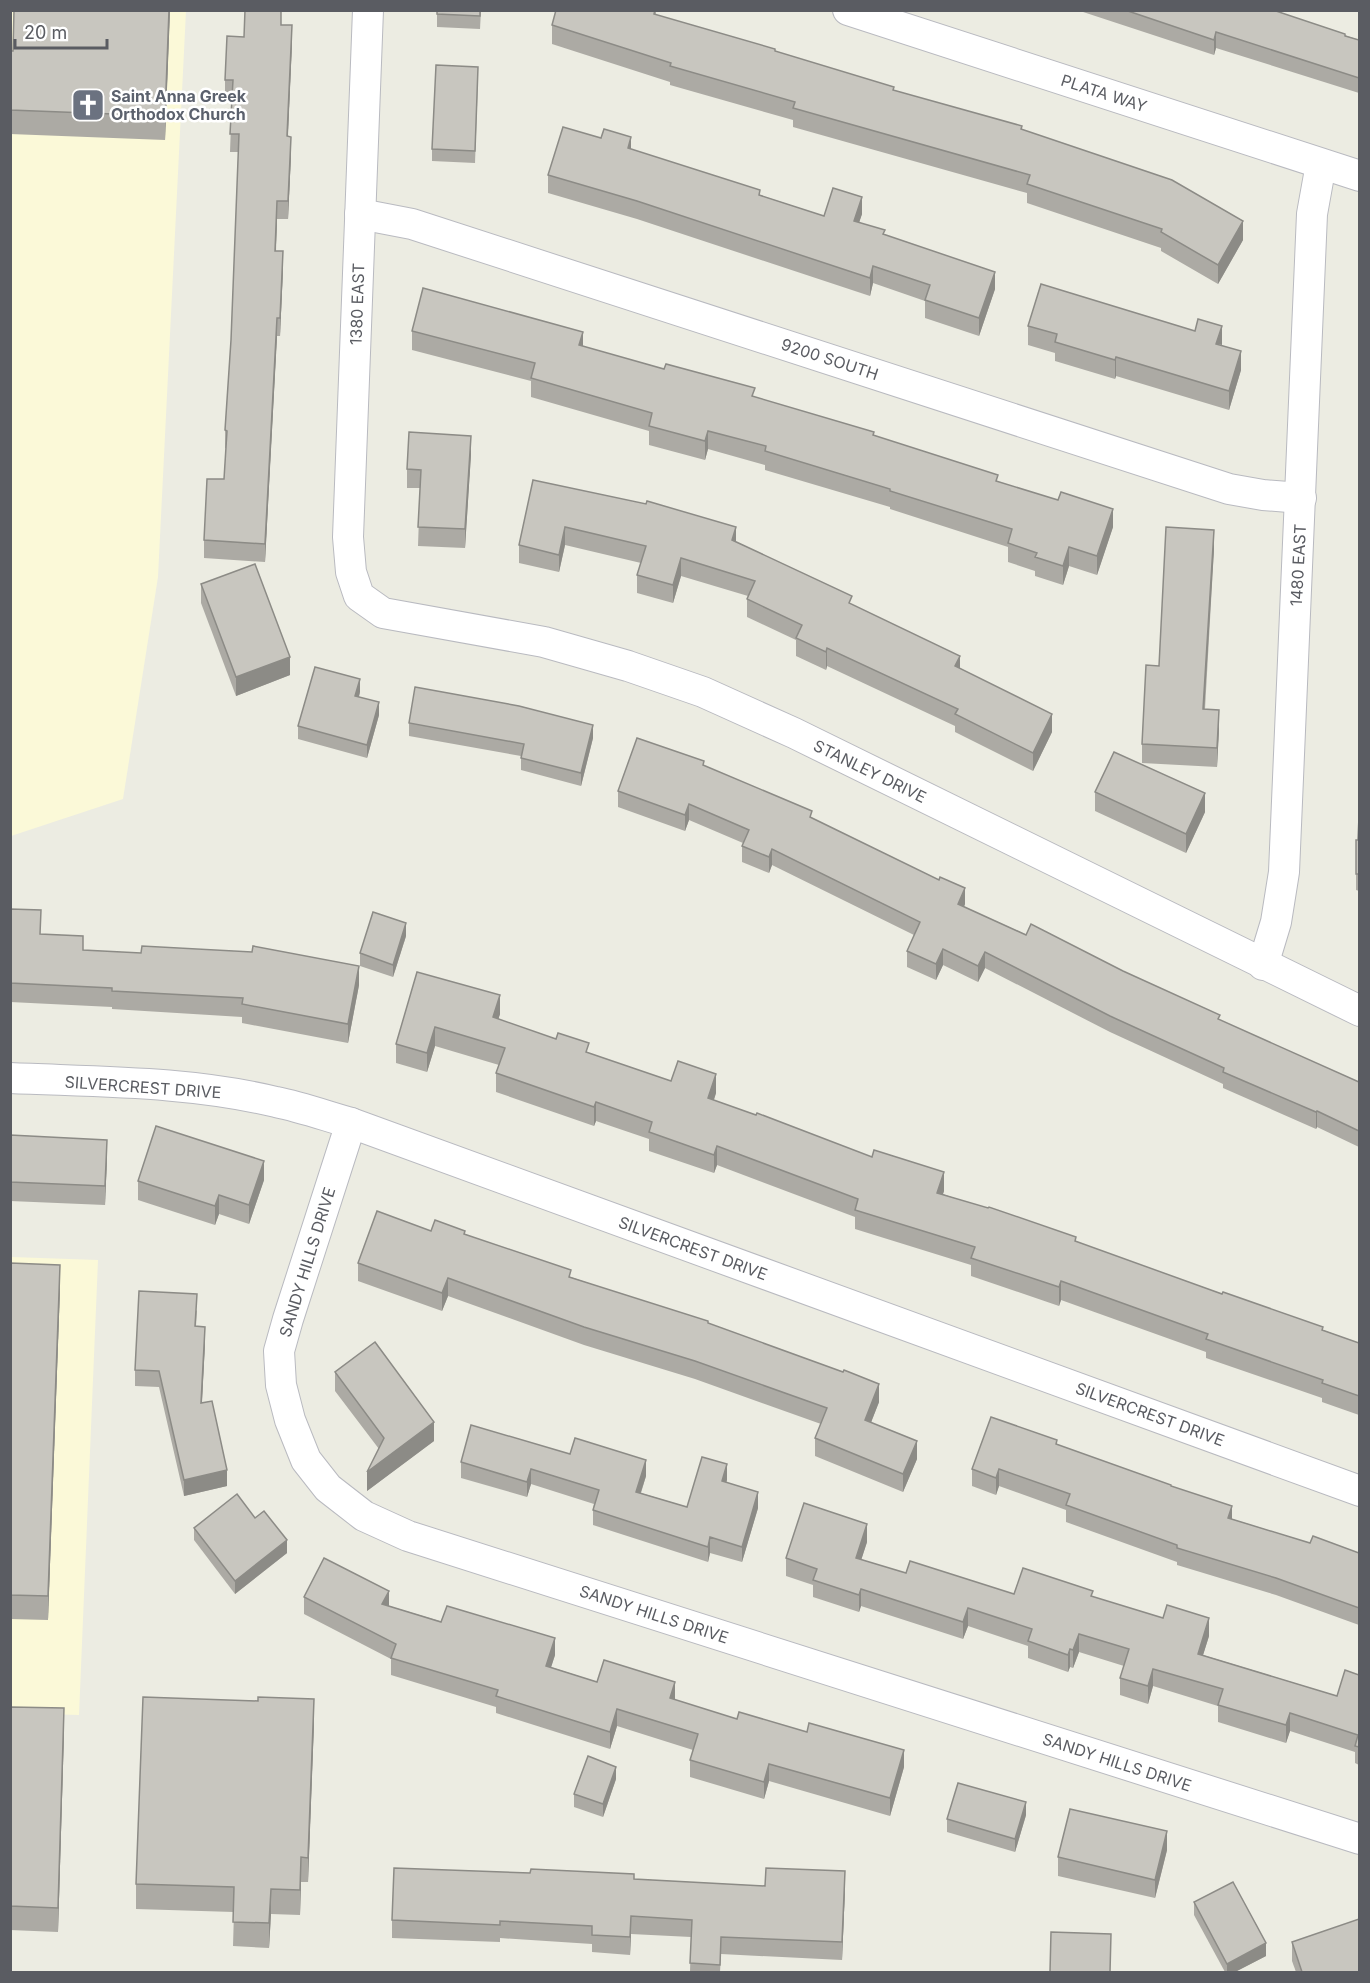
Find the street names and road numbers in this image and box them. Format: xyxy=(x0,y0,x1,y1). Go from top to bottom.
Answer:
street label: PLATA WAY xyxy=(1059,70,1150,116)
street label: 1380 EAST xyxy=(346,263,368,345)
street label: 9200 SOUTH xyxy=(779,334,881,384)
street label: 1480 EAST xyxy=(1286,523,1310,607)
street label: STANLEY DRIVE xyxy=(810,735,930,807)
street label: SILVERCREST DRIVE xyxy=(64,1072,222,1102)
street label: SANDY HILLS DRIVE xyxy=(275,1185,339,1339)
street label: SILVERCREST DRIVE xyxy=(616,1212,770,1284)
street label: SILVERCREST DRIVE xyxy=(1073,1378,1227,1450)
street label: SANDY HILLS DRIVE xyxy=(577,1580,731,1648)
street label: SANDY HILLS DRIVE xyxy=(1040,1728,1194,1796)

